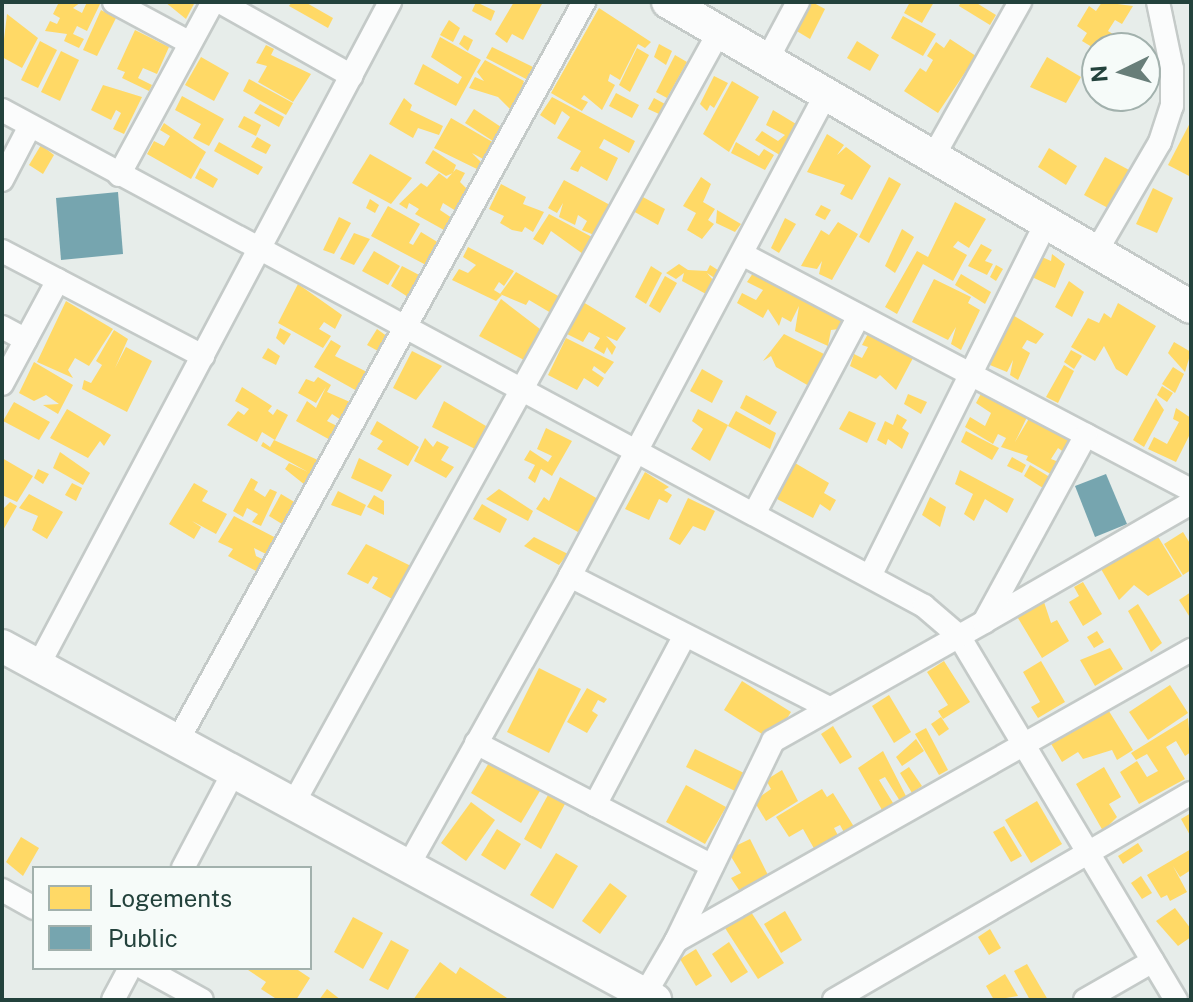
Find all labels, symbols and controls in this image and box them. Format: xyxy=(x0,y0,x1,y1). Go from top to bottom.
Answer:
north arrow xyxy=(1081,32,1161,112)
text: N xyxy=(1085,64,1113,84)
legend xyxy=(32,866,312,970)
text: Logements xyxy=(108,884,232,912)
text: Public xyxy=(108,924,178,952)

